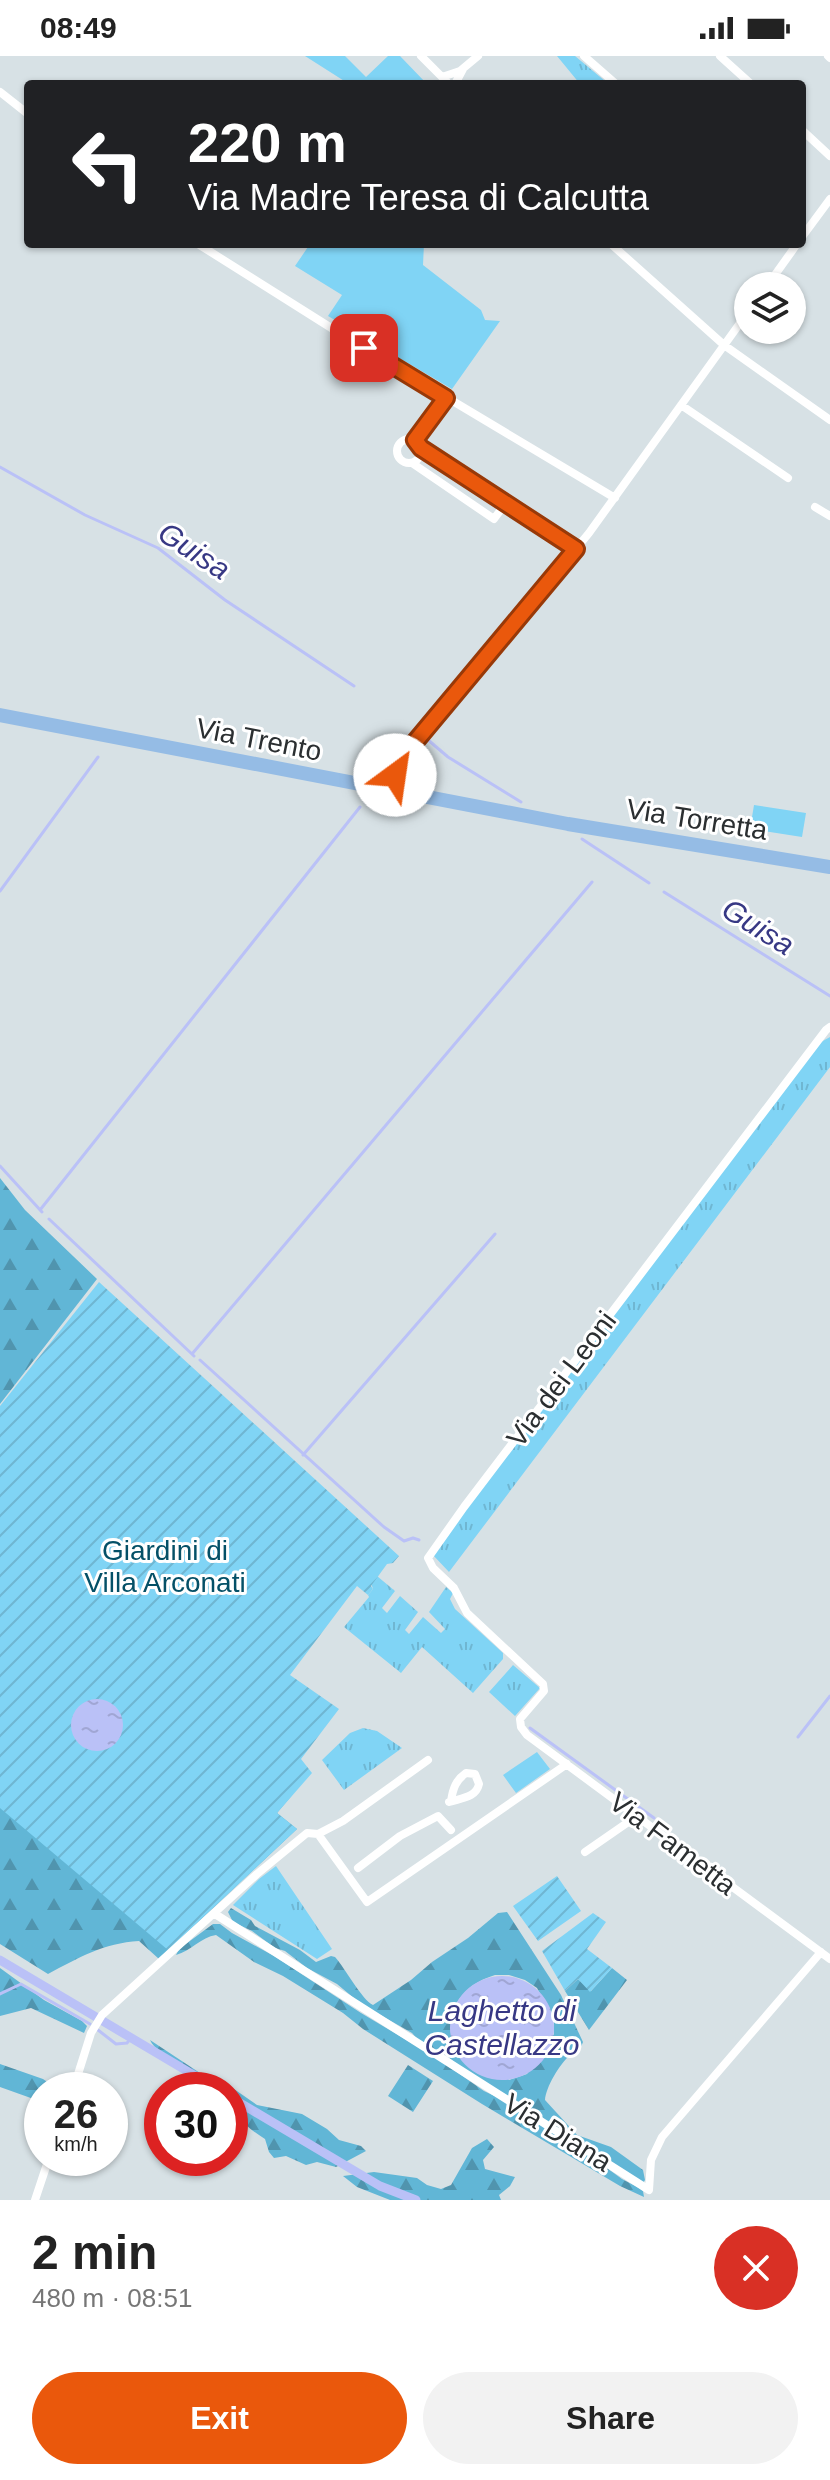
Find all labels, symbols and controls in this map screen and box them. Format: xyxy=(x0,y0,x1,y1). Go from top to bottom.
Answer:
text: 08:49 xyxy=(40,11,117,44)
text: 220 m xyxy=(188,111,347,174)
icon: left xyxy=(56,112,160,216)
text: Via Madre Teresa di Calcutta xyxy=(188,177,649,218)
map controls xyxy=(734,272,806,344)
button: layers xyxy=(734,272,806,344)
pin xyxy=(330,314,398,382)
icon: arrive xyxy=(342,326,386,370)
water label: Guisa xyxy=(152,515,236,586)
street label: Via Trento xyxy=(194,712,324,767)
position arrow xyxy=(353,733,437,817)
street label: Via Torretta xyxy=(624,793,770,846)
water label: Guisa xyxy=(716,892,800,961)
street label: Via dei Leoni xyxy=(500,1306,622,1453)
park label: Giardini di Villa Arconati xyxy=(84,1535,246,1598)
street label: Via Fametta xyxy=(603,1786,742,1901)
water label: Laghetto di Castellazzo xyxy=(424,1994,580,2061)
speed limit sign: 30 xyxy=(144,2072,248,2176)
street label: Via Diana xyxy=(498,2087,618,2178)
text: 26 xyxy=(54,2092,98,2136)
text: km/h xyxy=(54,2133,98,2155)
text: 2 min xyxy=(32,2226,157,2279)
button: close xyxy=(714,2226,798,2310)
text: 480 m · 08:51 xyxy=(32,2283,192,2313)
button: Exit xyxy=(32,2372,407,2464)
button: Share xyxy=(423,2372,798,2464)

